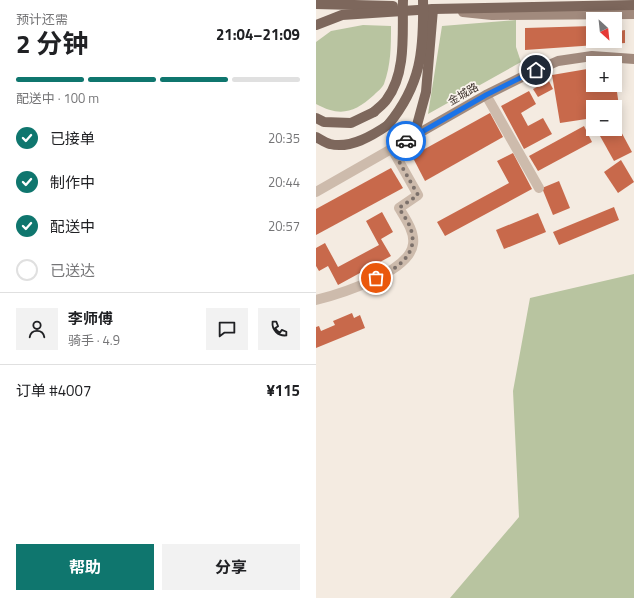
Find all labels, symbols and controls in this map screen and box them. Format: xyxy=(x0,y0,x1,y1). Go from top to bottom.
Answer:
text: 预计还需 xyxy=(16,9,68,29)
north arrow xyxy=(586,12,622,48)
map controls xyxy=(586,12,622,136)
text: 21:04–21:09 xyxy=(216,23,300,46)
text: 2 分钟 xyxy=(16,24,88,63)
pin xyxy=(519,53,553,87)
button: + xyxy=(586,56,622,92)
icon: home xyxy=(525,59,547,81)
street label: 金城路 xyxy=(445,79,481,109)
text: 配送中 · 100 m xyxy=(16,88,99,108)
button: − xyxy=(586,100,622,136)
courier xyxy=(386,121,426,161)
icon: check xyxy=(16,127,38,149)
text: 已接单 xyxy=(50,127,95,150)
text: 20:35 xyxy=(268,128,300,148)
icon: car xyxy=(395,130,417,152)
icon: check xyxy=(16,171,38,193)
text: 制作中 xyxy=(50,171,95,194)
text: 20:44 xyxy=(268,172,300,192)
icon: check xyxy=(16,215,38,237)
text: 配送中 xyxy=(50,215,95,238)
text: 20:57 xyxy=(268,216,300,236)
text: 已送达 xyxy=(50,259,95,282)
pin xyxy=(359,261,393,295)
icon: bag xyxy=(365,267,387,289)
text: 李师傅 xyxy=(68,307,113,330)
button: person xyxy=(16,308,58,350)
button: chat xyxy=(206,308,248,350)
button: phone xyxy=(258,308,300,350)
text: 骑手 · 4.9 xyxy=(68,330,120,350)
text: 订单 #4007 xyxy=(16,379,91,402)
text: ¥115 xyxy=(266,379,300,402)
button: 帮助 xyxy=(16,544,154,590)
button: 分享 xyxy=(162,544,300,590)

